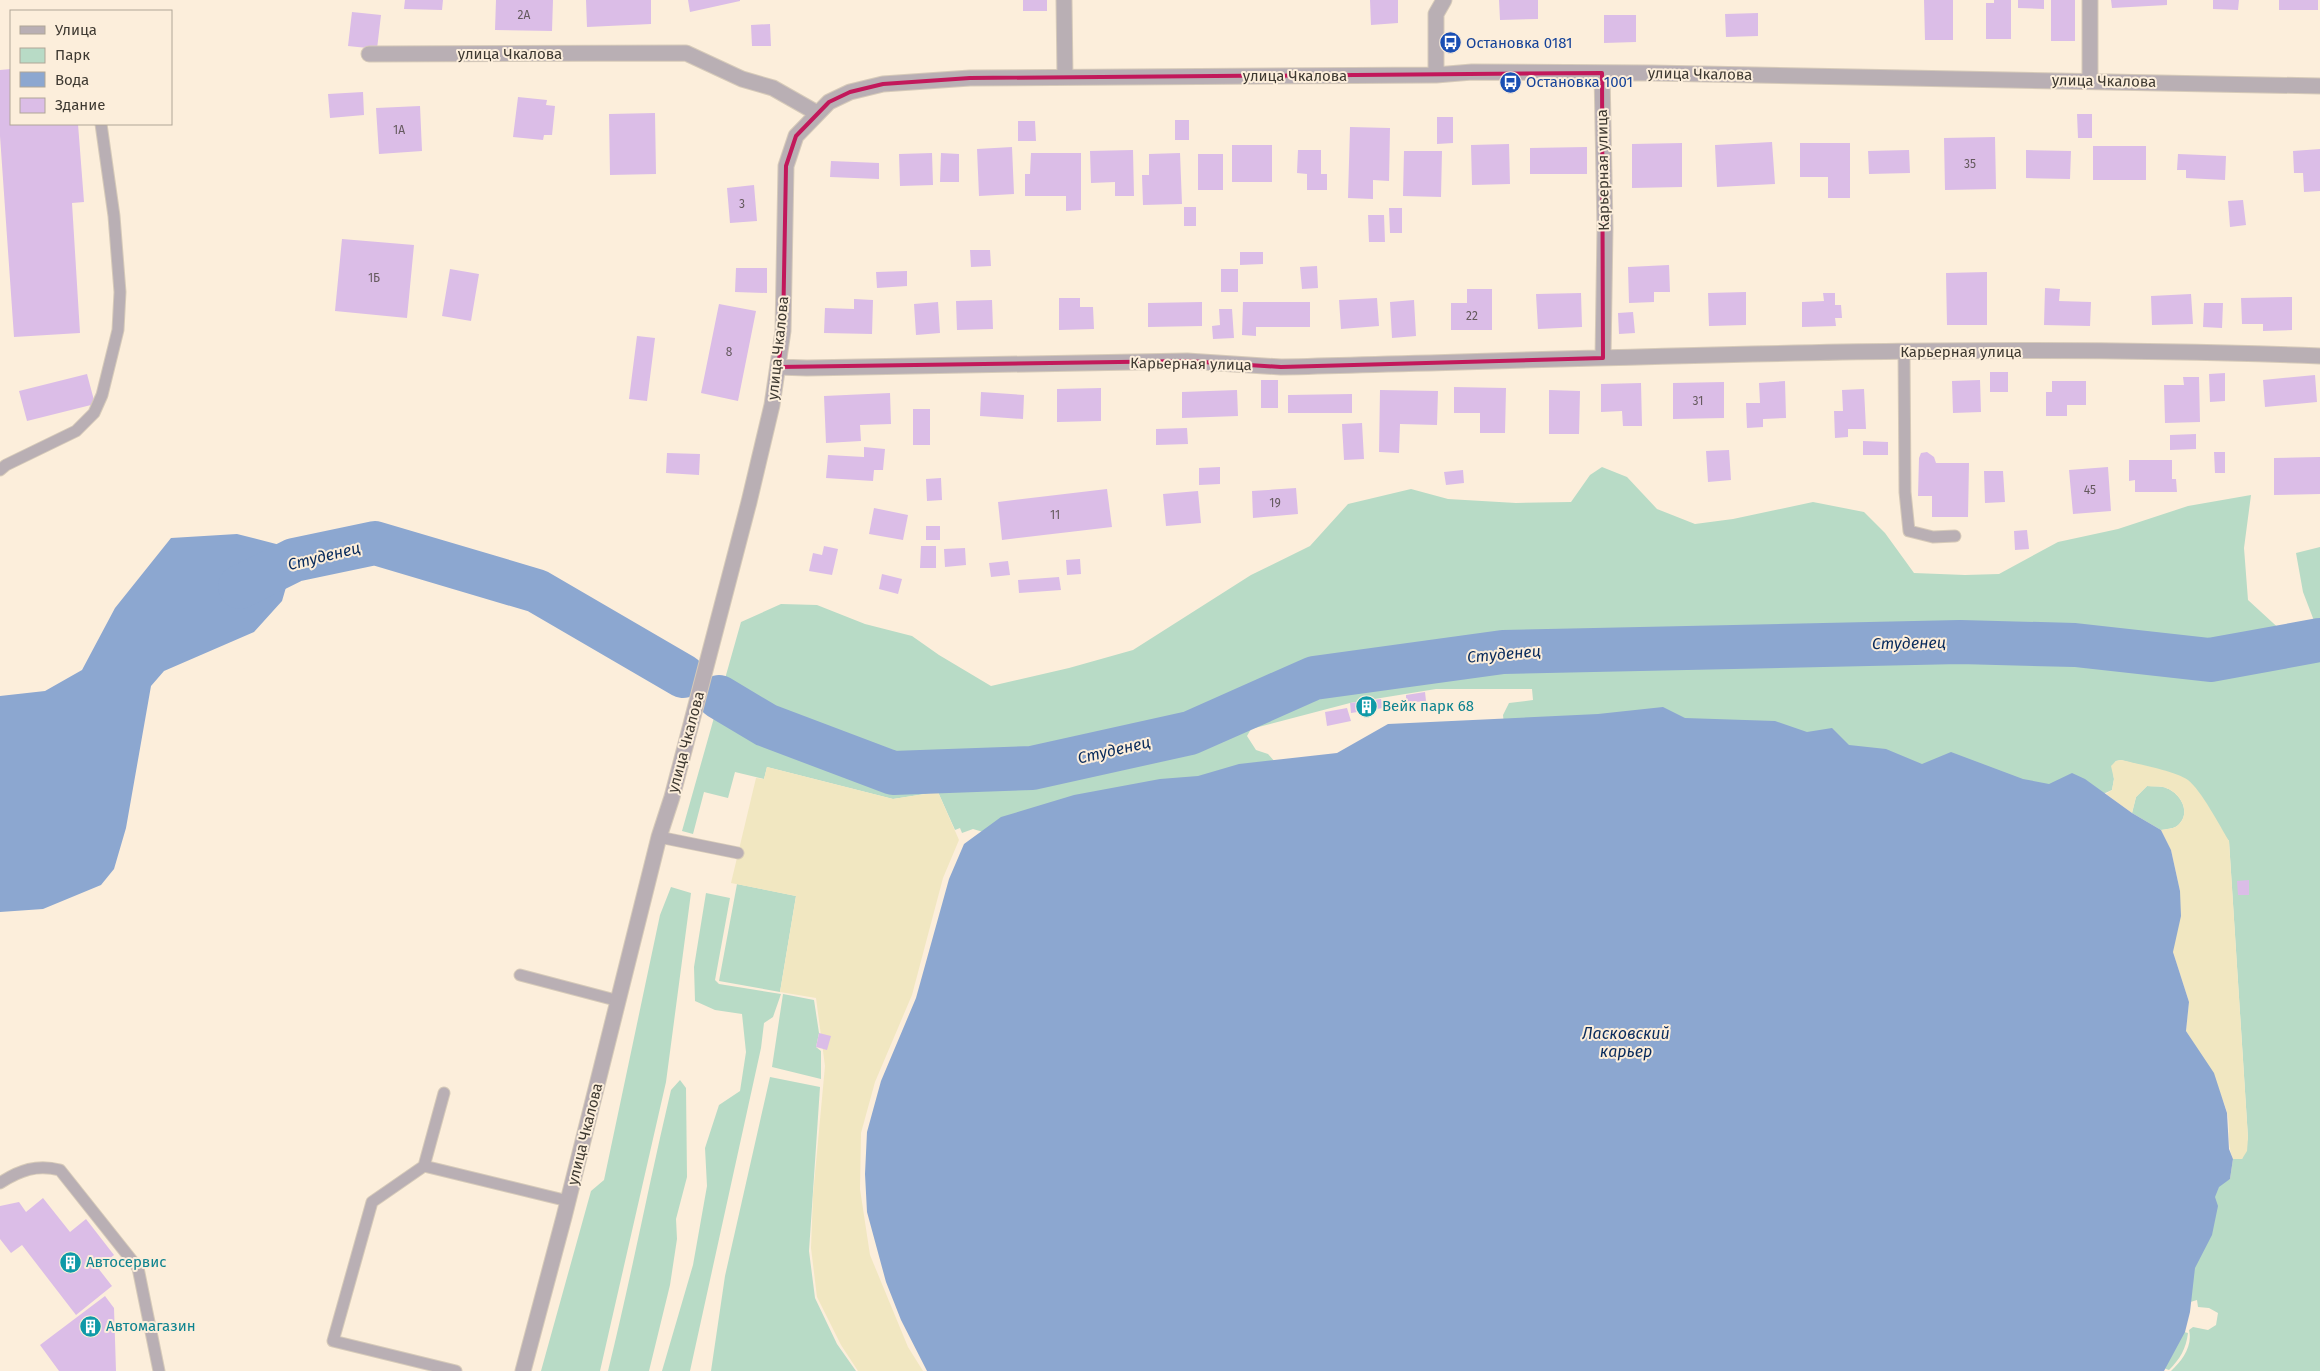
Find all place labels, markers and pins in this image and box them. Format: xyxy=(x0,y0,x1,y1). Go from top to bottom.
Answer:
bus stop icon: Остановка 0181 xyxy=(1438,31,1462,55)
place label: Остановка 0181 xyxy=(1466,34,1573,52)
bus stop icon: Остановка 1001 xyxy=(1498,70,1522,94)
place label: Остановка 1001 xyxy=(1526,73,1633,91)
building icon: Вейк парк 68 xyxy=(1354,694,1378,718)
place label: Вейк парк 68 xyxy=(1382,697,1474,715)
building icon: Автосервис xyxy=(58,1250,82,1274)
place label: Автосервис xyxy=(86,1253,167,1271)
building icon: Автомагазин xyxy=(78,1314,102,1338)
place label: Автомагазин xyxy=(106,1317,196,1335)

